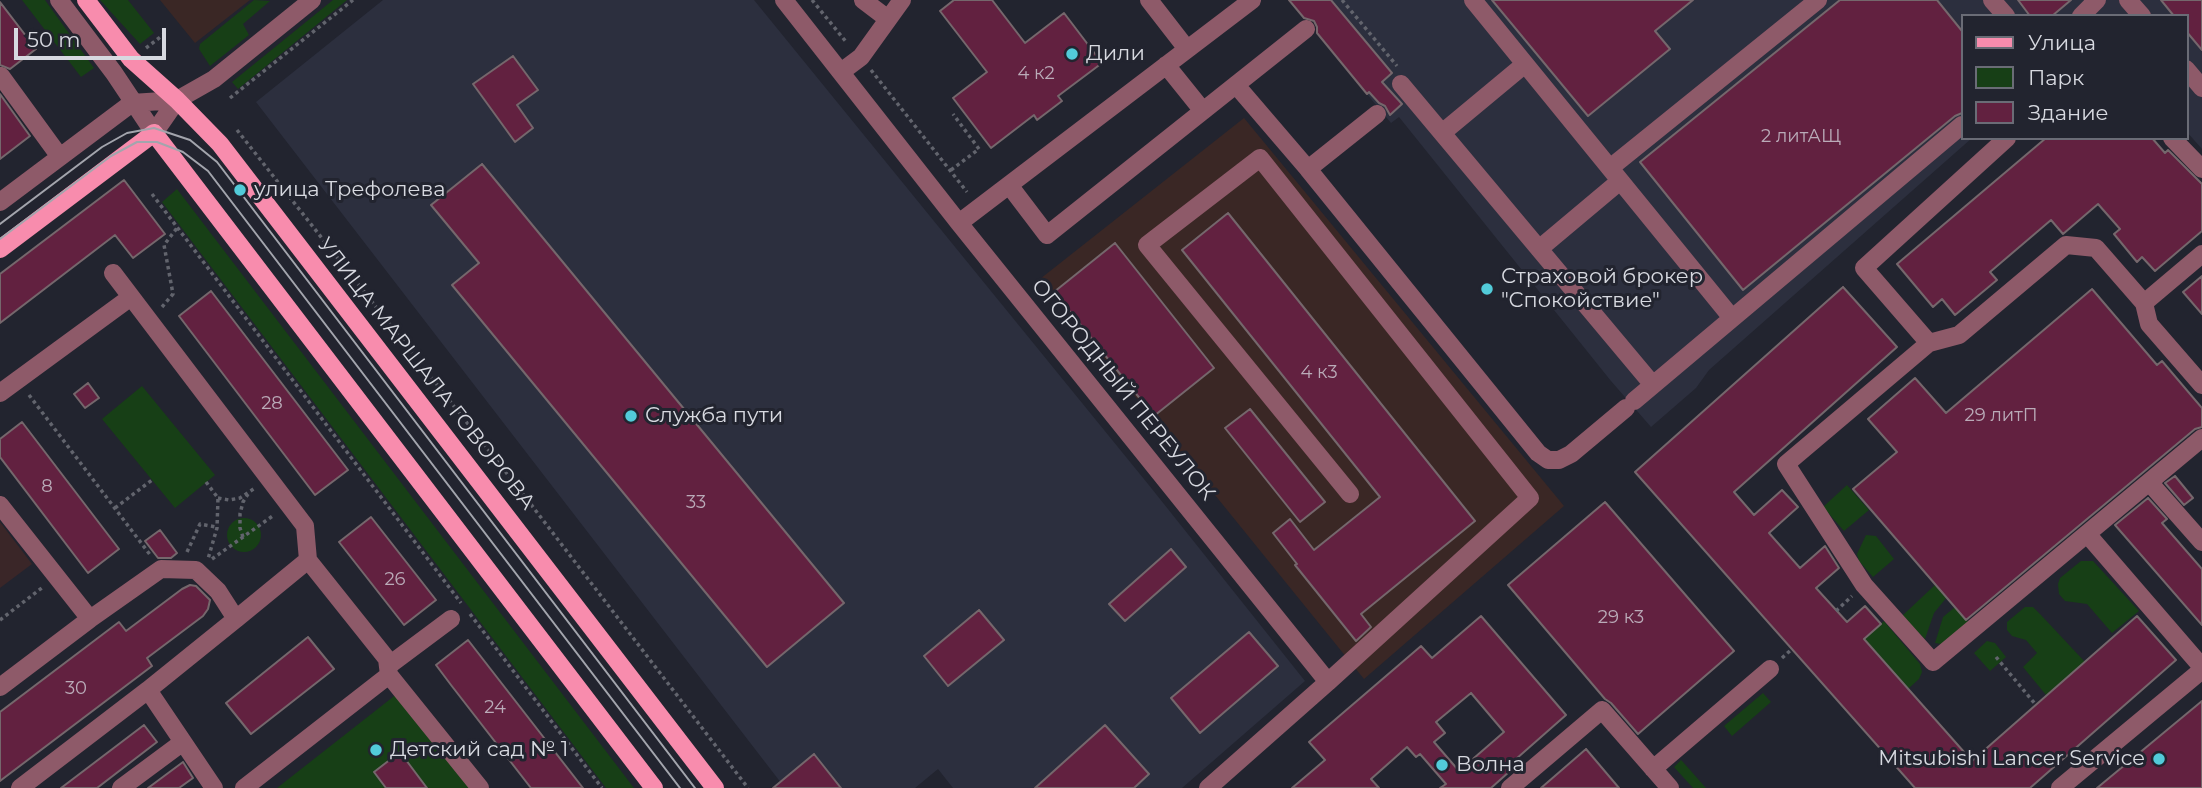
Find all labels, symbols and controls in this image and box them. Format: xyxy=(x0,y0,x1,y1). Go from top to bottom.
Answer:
scale bar xyxy=(18,14,170,58)
legend xyxy=(1960,14,2188,140)
text: 50 m xyxy=(27,27,81,52)
text: Улица xyxy=(2028,30,2096,55)
place label: Дили xyxy=(1086,41,1145,67)
marker: Дили xyxy=(1064,46,1080,62)
house number: 4 к2 xyxy=(1017,63,1055,85)
text: Парк xyxy=(2028,65,2084,90)
text: Здание xyxy=(2028,100,2109,125)
house number: 2 литАЩ xyxy=(1761,126,1841,148)
place label: улица Трефолева xyxy=(254,177,446,203)
marker: улица Трефолева xyxy=(232,182,248,198)
street label: УЛИЦА МАРШАЛА ГОВОРОВА xyxy=(312,233,540,515)
place label: Страховой брокер "Спокойствие" xyxy=(1501,264,1703,314)
street label: ОГОРОДНЫЙ ПЕРЕУЛОК xyxy=(1026,274,1220,506)
marker: Страховой брокер "Спокойствие" xyxy=(1479,281,1495,297)
house number: 4 к3 xyxy=(1300,362,1338,384)
house number: 28 xyxy=(261,393,283,415)
place label: Служба пути xyxy=(645,403,783,429)
house number: 29 литП xyxy=(1964,405,2038,427)
marker: Служба пути xyxy=(623,408,639,424)
house number: 8 xyxy=(41,476,53,498)
house number: 33 xyxy=(686,492,706,514)
house number: 26 xyxy=(384,569,406,591)
house number: 29 к3 xyxy=(1598,607,1644,629)
house number: 30 xyxy=(65,678,87,700)
house number: 24 xyxy=(484,697,506,719)
place label: Детский сад № 1 xyxy=(390,737,568,763)
marker: Детский сад № 1 xyxy=(368,742,384,758)
place label: Mitsubishi Lancer Service xyxy=(1878,746,2145,772)
marker: Mitsubishi Lancer Service xyxy=(2151,751,2167,767)
place label: Волна xyxy=(1456,752,1525,778)
marker: Волна xyxy=(1434,757,1450,773)

